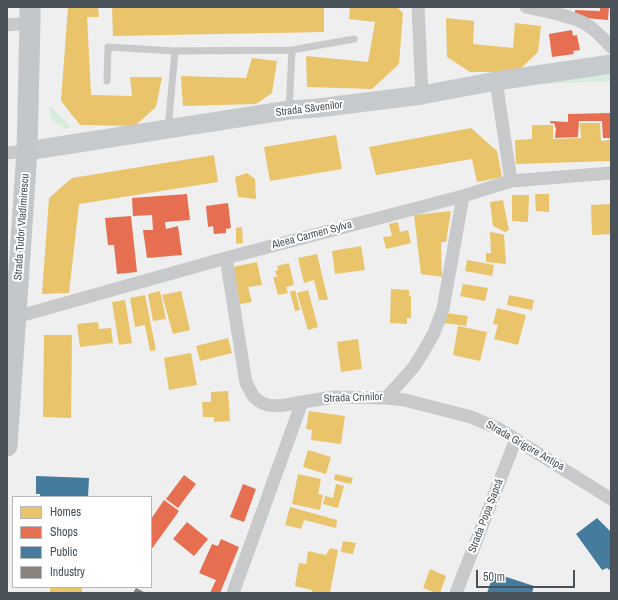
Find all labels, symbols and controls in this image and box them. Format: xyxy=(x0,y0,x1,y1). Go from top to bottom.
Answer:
street label: Strada Săvenilor xyxy=(275,98,343,120)
street label: Strada Tudor Vladimirescu xyxy=(12,173,32,281)
street label: Aleea Carmen Sylva xyxy=(271,218,353,252)
street label: Strada Crinilor xyxy=(323,390,383,406)
street label: Strada Grigore Antipa xyxy=(483,418,567,474)
street label: Strada Popa Șapcă xyxy=(466,477,506,555)
legend xyxy=(12,496,152,588)
text: Homes xyxy=(50,504,81,520)
text: Shops xyxy=(50,524,78,540)
text: Public xyxy=(50,544,77,560)
scale bar xyxy=(478,562,577,588)
text: Industry xyxy=(50,564,85,580)
text: 50 m xyxy=(483,569,505,585)

